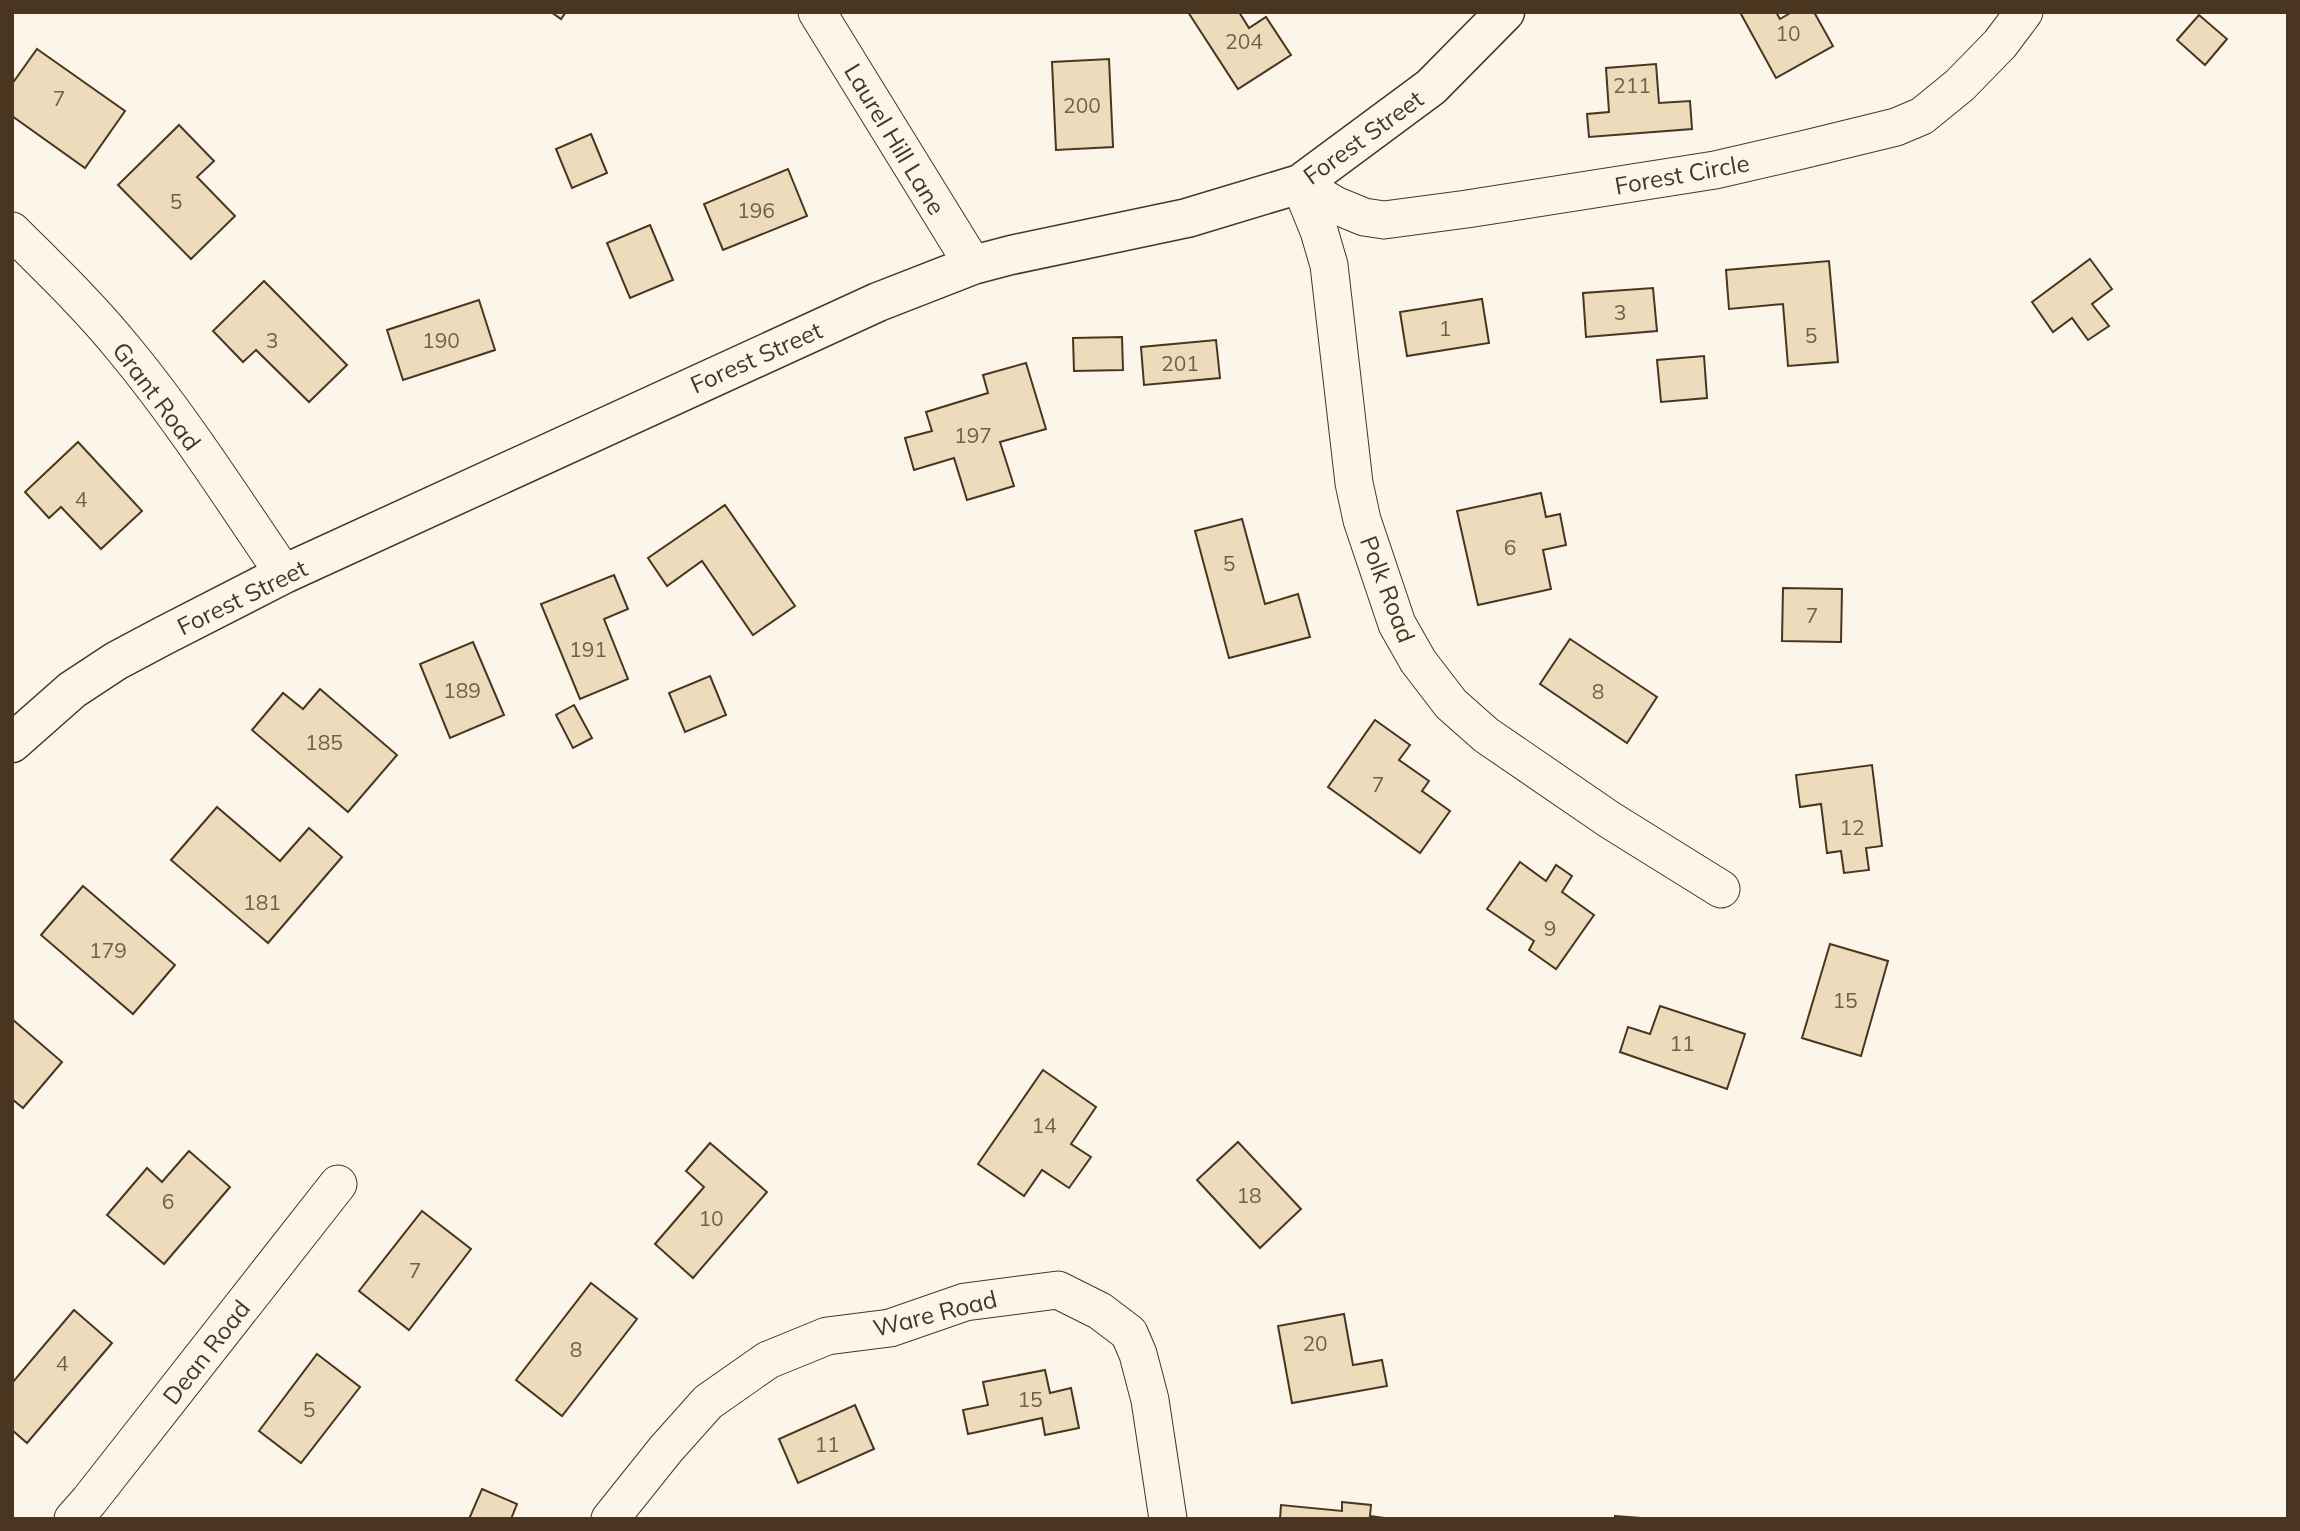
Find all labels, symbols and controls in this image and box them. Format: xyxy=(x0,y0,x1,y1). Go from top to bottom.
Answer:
house number: 10 xyxy=(1775,20,1801,46)
house number: 204 xyxy=(1225,28,1263,54)
street label: Laurel Hill Lane xyxy=(838,58,952,220)
house number: 211 xyxy=(1613,72,1651,98)
street label: Forest Street xyxy=(1297,83,1429,191)
house number: 7 xyxy=(53,85,65,111)
house number: 200 xyxy=(1063,92,1101,118)
street label: Forest Circle xyxy=(1612,147,1752,201)
house number: 5 xyxy=(170,188,182,214)
house number: 196 xyxy=(737,197,775,223)
house number: 3 xyxy=(1614,299,1626,325)
street label: Forest Street xyxy=(685,315,827,399)
house number: 1 xyxy=(1439,315,1451,341)
house number: 5 xyxy=(1805,322,1817,348)
house number: 3 xyxy=(266,327,278,353)
house number: 190 xyxy=(422,327,460,353)
street label: Grant Road xyxy=(106,336,208,456)
house number: 201 xyxy=(1161,350,1199,376)
house number: 197 xyxy=(954,422,992,448)
house number: 4 xyxy=(75,486,88,512)
street label: Polk Road xyxy=(1354,531,1422,647)
house number: 6 xyxy=(1504,534,1516,560)
house number: 5 xyxy=(1223,550,1235,576)
street label: Forest Street xyxy=(172,553,312,641)
house number: 7 xyxy=(1806,602,1818,628)
house number: 191 xyxy=(569,636,607,662)
house number: 189 xyxy=(443,677,481,703)
house number: 8 xyxy=(1592,678,1604,704)
house number: 185 xyxy=(305,729,343,755)
house number: 7 xyxy=(1372,771,1384,797)
house number: 12 xyxy=(1839,814,1865,840)
house number: 181 xyxy=(243,889,281,915)
house number: 9 xyxy=(1544,915,1556,941)
house number: 179 xyxy=(89,937,127,963)
house number: 15 xyxy=(1832,987,1858,1013)
house number: 11 xyxy=(1669,1030,1695,1056)
house number: 14 xyxy=(1031,1112,1057,1138)
house number: 18 xyxy=(1236,1182,1262,1208)
house number: 6 xyxy=(162,1188,174,1214)
house number: 10 xyxy=(698,1205,724,1231)
house number: 7 xyxy=(409,1257,421,1283)
street label: Ware Road xyxy=(870,1283,1000,1343)
street label: Dean Road xyxy=(156,1294,256,1410)
house number: 20 xyxy=(1302,1330,1328,1356)
house number: 8 xyxy=(570,1336,582,1362)
house number: 4 xyxy=(56,1350,69,1376)
house number: 15 xyxy=(1017,1386,1043,1412)
house number: 5 xyxy=(303,1396,315,1422)
house number: 11 xyxy=(814,1431,840,1457)

